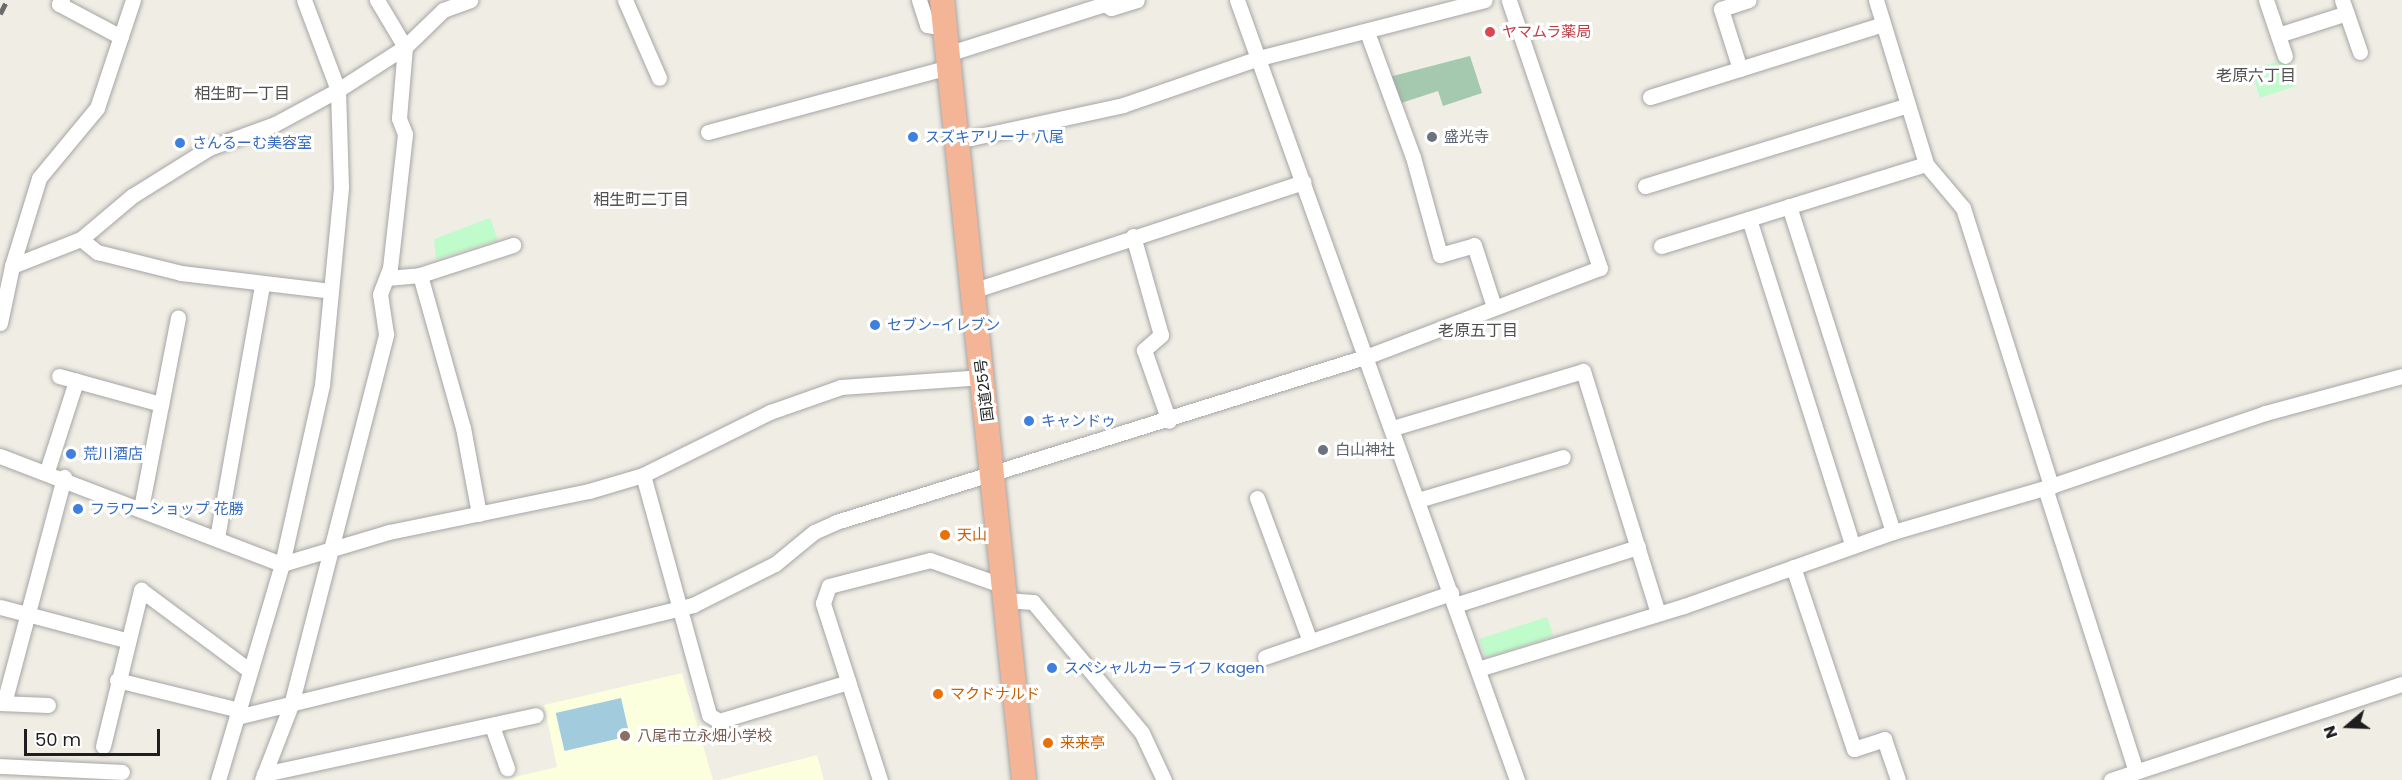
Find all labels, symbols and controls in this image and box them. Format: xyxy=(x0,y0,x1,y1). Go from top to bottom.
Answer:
place label: ヤマムラ薬局 xyxy=(1502,23,1592,41)
marker: ヤマムラ薬局 xyxy=(1483,25,1497,39)
district label: 老原六丁目 xyxy=(2216,66,2296,86)
district label: 相生町一丁目 xyxy=(194,84,290,104)
place label: スズキアリーナ 八尾 xyxy=(925,128,1064,146)
place label: 盛光寺 xyxy=(1444,128,1489,146)
marker: スズキアリーナ 八尾 xyxy=(906,130,920,144)
marker: 盛光寺 xyxy=(1425,130,1439,144)
place label: さんるーむ美容室 xyxy=(192,134,312,152)
marker: さんるーむ美容室 xyxy=(173,136,187,150)
district label: 相生町二丁目 xyxy=(593,190,689,210)
place label: セブン-イレブン xyxy=(887,316,1000,334)
marker: セブン-イレブン xyxy=(868,318,882,332)
district label: 老原五丁目 xyxy=(1438,321,1518,341)
street label: 国道25号 xyxy=(971,358,997,422)
place label: キャンドゥ xyxy=(1041,412,1116,430)
marker: キャンドゥ xyxy=(1022,414,1036,428)
place label: 白山神社 xyxy=(1335,441,1395,459)
marker: 白山神社 xyxy=(1316,443,1330,457)
place label: 荒川酒店 xyxy=(83,445,143,463)
marker: 荒川酒店 xyxy=(64,447,78,461)
place label: フラワーショップ 花勝 xyxy=(90,500,244,518)
marker: フラワーショップ 花勝 xyxy=(71,502,85,516)
place label: 天山 xyxy=(957,526,987,544)
marker: 天山 xyxy=(938,528,952,542)
place label: スペシャルカーライフ Kagen xyxy=(1064,659,1266,677)
marker: スペシャルカーライフ Kagen xyxy=(1045,661,1059,675)
place label: マクドナルド xyxy=(950,685,1040,703)
marker: マクドナルド xyxy=(931,687,945,701)
north arrow xyxy=(2318,696,2378,756)
scale bar xyxy=(27,717,164,755)
text: N xyxy=(2318,723,2343,741)
text: 50 m xyxy=(35,727,81,752)
place label: 八尾市立永畑小学校 xyxy=(637,727,772,745)
marker: 八尾市立永畑小学校 xyxy=(618,729,632,743)
place label: 来来亭 xyxy=(1060,734,1105,752)
marker: 来来亭 xyxy=(1041,736,1055,750)

